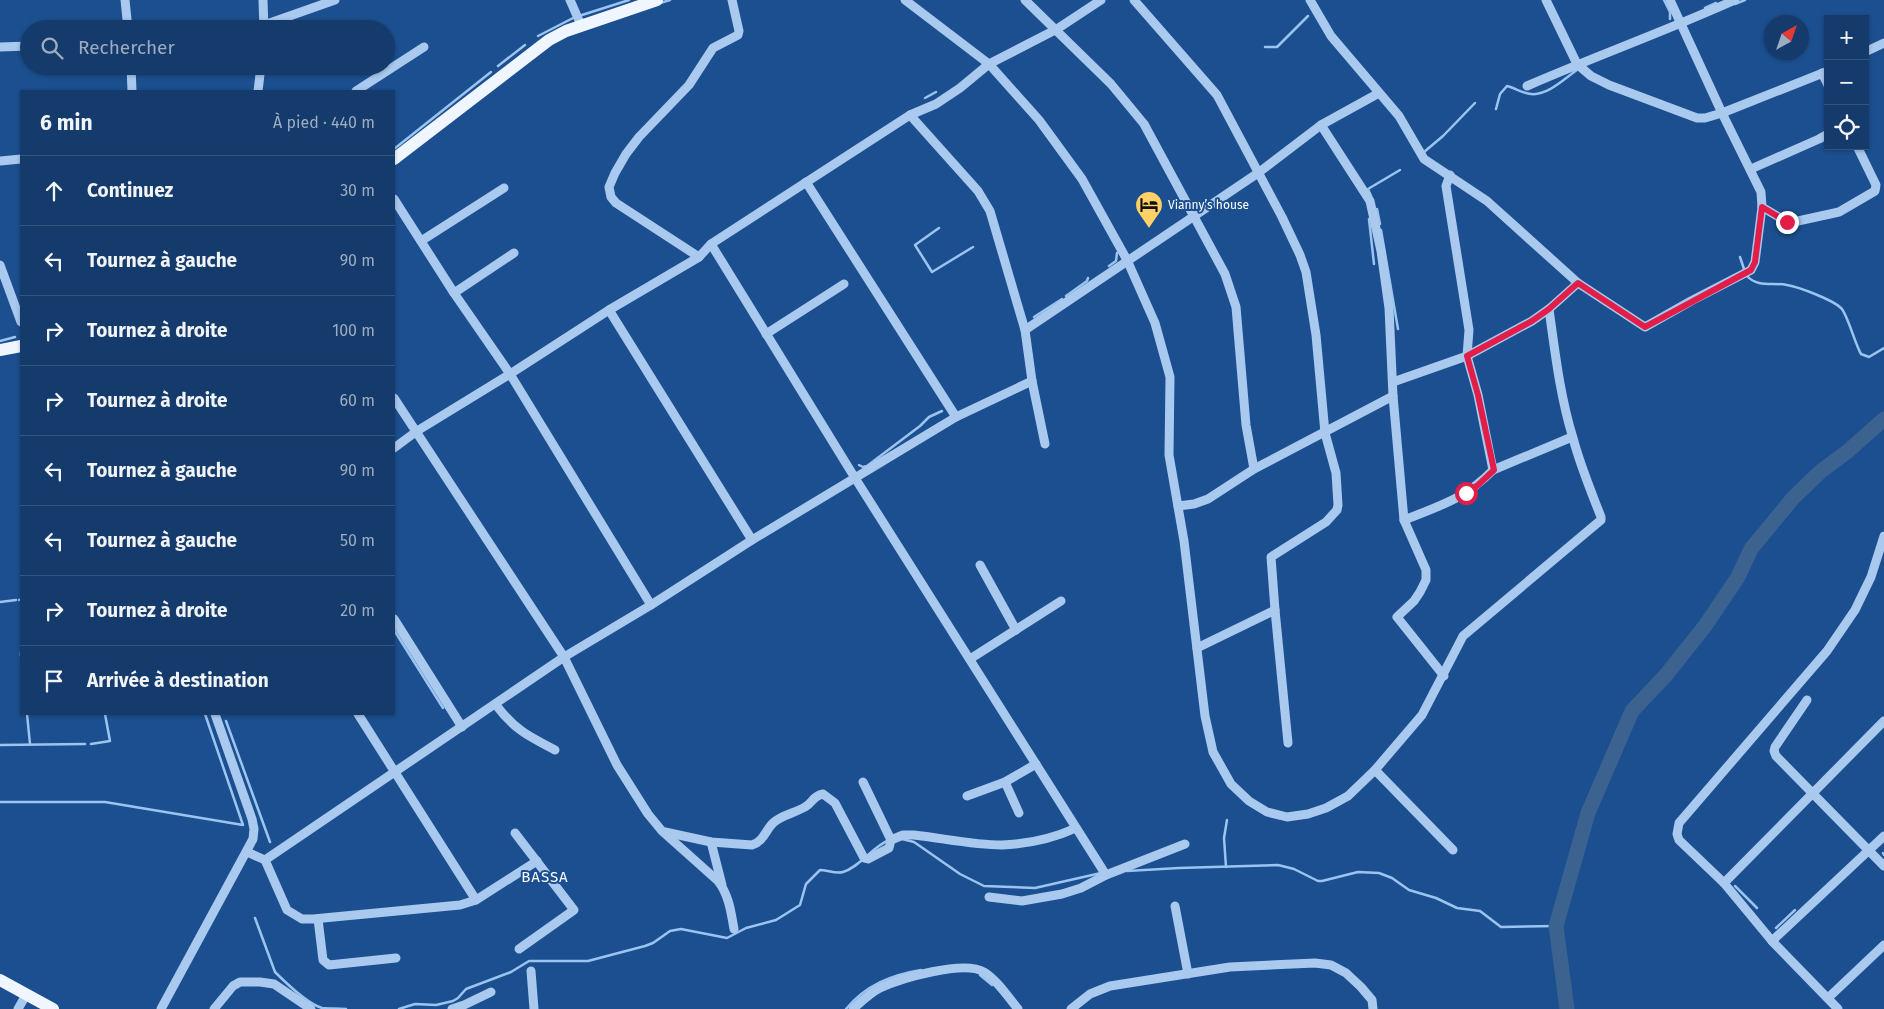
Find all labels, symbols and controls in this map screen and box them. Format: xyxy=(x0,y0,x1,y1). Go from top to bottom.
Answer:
north arrow xyxy=(1764,15,1809,60)
map controls xyxy=(1824,15,1869,150)
button: + xyxy=(1824,15,1869,60)
search box xyxy=(20,20,395,75)
icon: search xyxy=(38,34,66,62)
text: Rechercher xyxy=(78,36,175,59)
button: − xyxy=(1824,60,1869,105)
button: locate xyxy=(1824,105,1869,150)
text: 6 min xyxy=(40,110,93,136)
text: À pied · 440 m xyxy=(273,113,375,132)
icon: ahead xyxy=(40,177,68,205)
text: Continuez xyxy=(87,179,173,202)
text: 30 m xyxy=(340,181,375,200)
hotel icon: Vianny’s house xyxy=(1134,190,1164,229)
place label: Vianny’s house xyxy=(1168,198,1249,212)
route end xyxy=(1776,211,1799,234)
icon: left xyxy=(40,247,68,275)
text: Tournez à gauche xyxy=(87,249,237,272)
text: 90 m xyxy=(340,251,375,270)
icon: right xyxy=(40,317,68,345)
text: Tournez à droite xyxy=(87,319,228,342)
text: 100 m xyxy=(332,321,375,340)
icon: right xyxy=(40,387,68,415)
text: Tournez à droite xyxy=(87,389,228,412)
text: 60 m xyxy=(340,391,375,410)
icon: left xyxy=(40,457,68,485)
text: Tournez à gauche xyxy=(87,459,237,482)
text: 90 m xyxy=(340,461,375,480)
route start xyxy=(1455,482,1478,505)
icon: left xyxy=(40,527,68,555)
text: Tournez à gauche xyxy=(87,529,237,552)
text: 50 m xyxy=(340,531,375,550)
icon: right xyxy=(40,597,68,625)
text: Tournez à droite xyxy=(87,599,228,622)
text: 20 m xyxy=(340,601,375,620)
icon: arrive xyxy=(40,667,68,695)
text: Arrivée à destination xyxy=(87,669,269,692)
district label: BASSA xyxy=(521,868,569,886)

